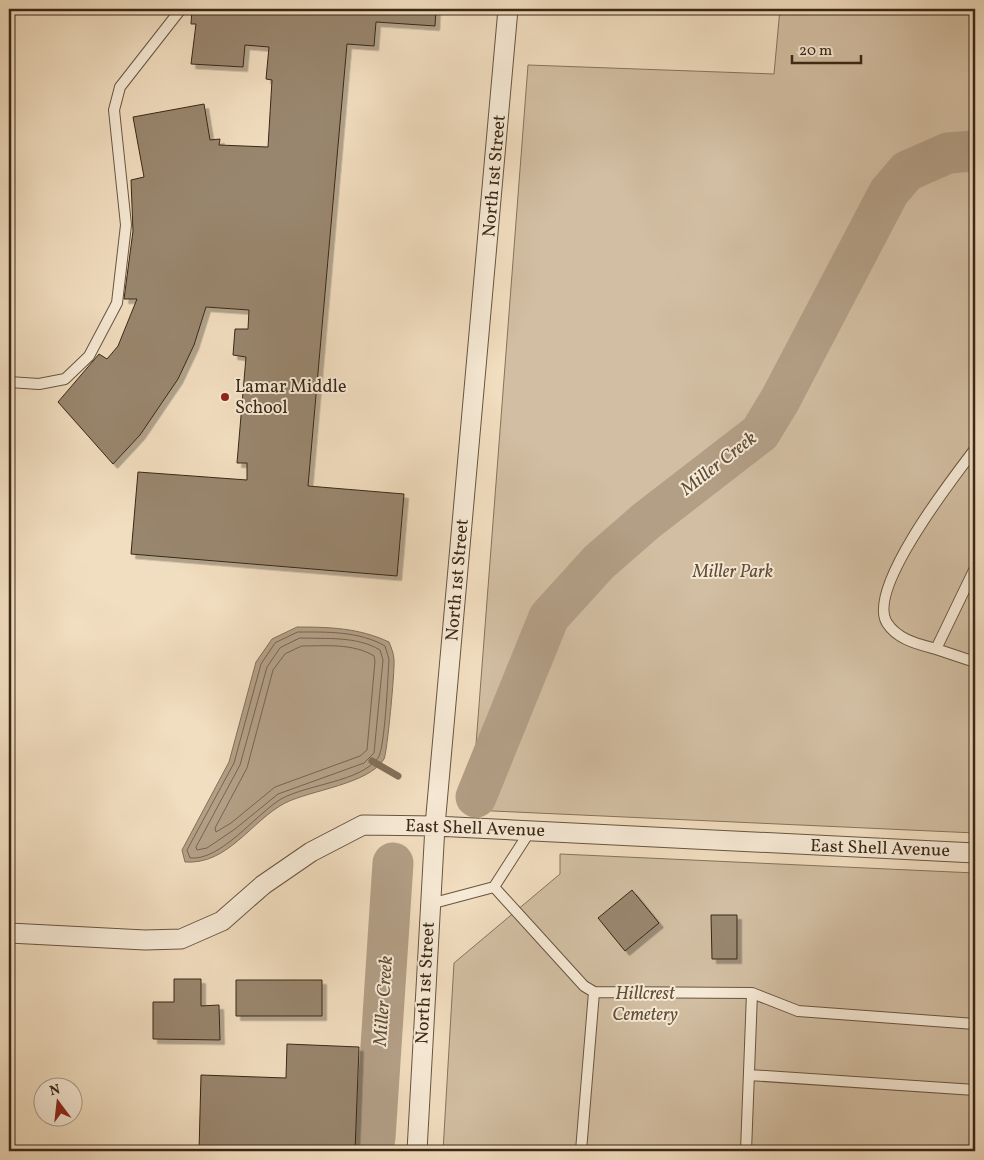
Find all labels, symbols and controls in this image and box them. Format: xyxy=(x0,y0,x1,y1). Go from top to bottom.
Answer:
scale bar xyxy=(792,32,860,64)
text: 20 m xyxy=(799,41,832,62)
street label: North 1st Street xyxy=(477,114,513,238)
place label: Lamar Middle School xyxy=(235,375,346,421)
marker: Lamar Middle School xyxy=(219,391,231,403)
water label: Miller Creek xyxy=(675,426,763,503)
street label: North 1st Street xyxy=(440,518,476,642)
park label: Miller Park xyxy=(692,560,773,585)
street label: East Shell Avenue xyxy=(405,814,545,844)
street label: East Shell Avenue xyxy=(810,834,950,864)
street label: North 1st Street xyxy=(410,921,442,1045)
water label: Miller Creek xyxy=(368,955,400,1048)
park label: Hillcrest Cemetery xyxy=(612,982,678,1028)
north arrow xyxy=(32,1078,82,1128)
text: N xyxy=(48,1080,62,1101)

